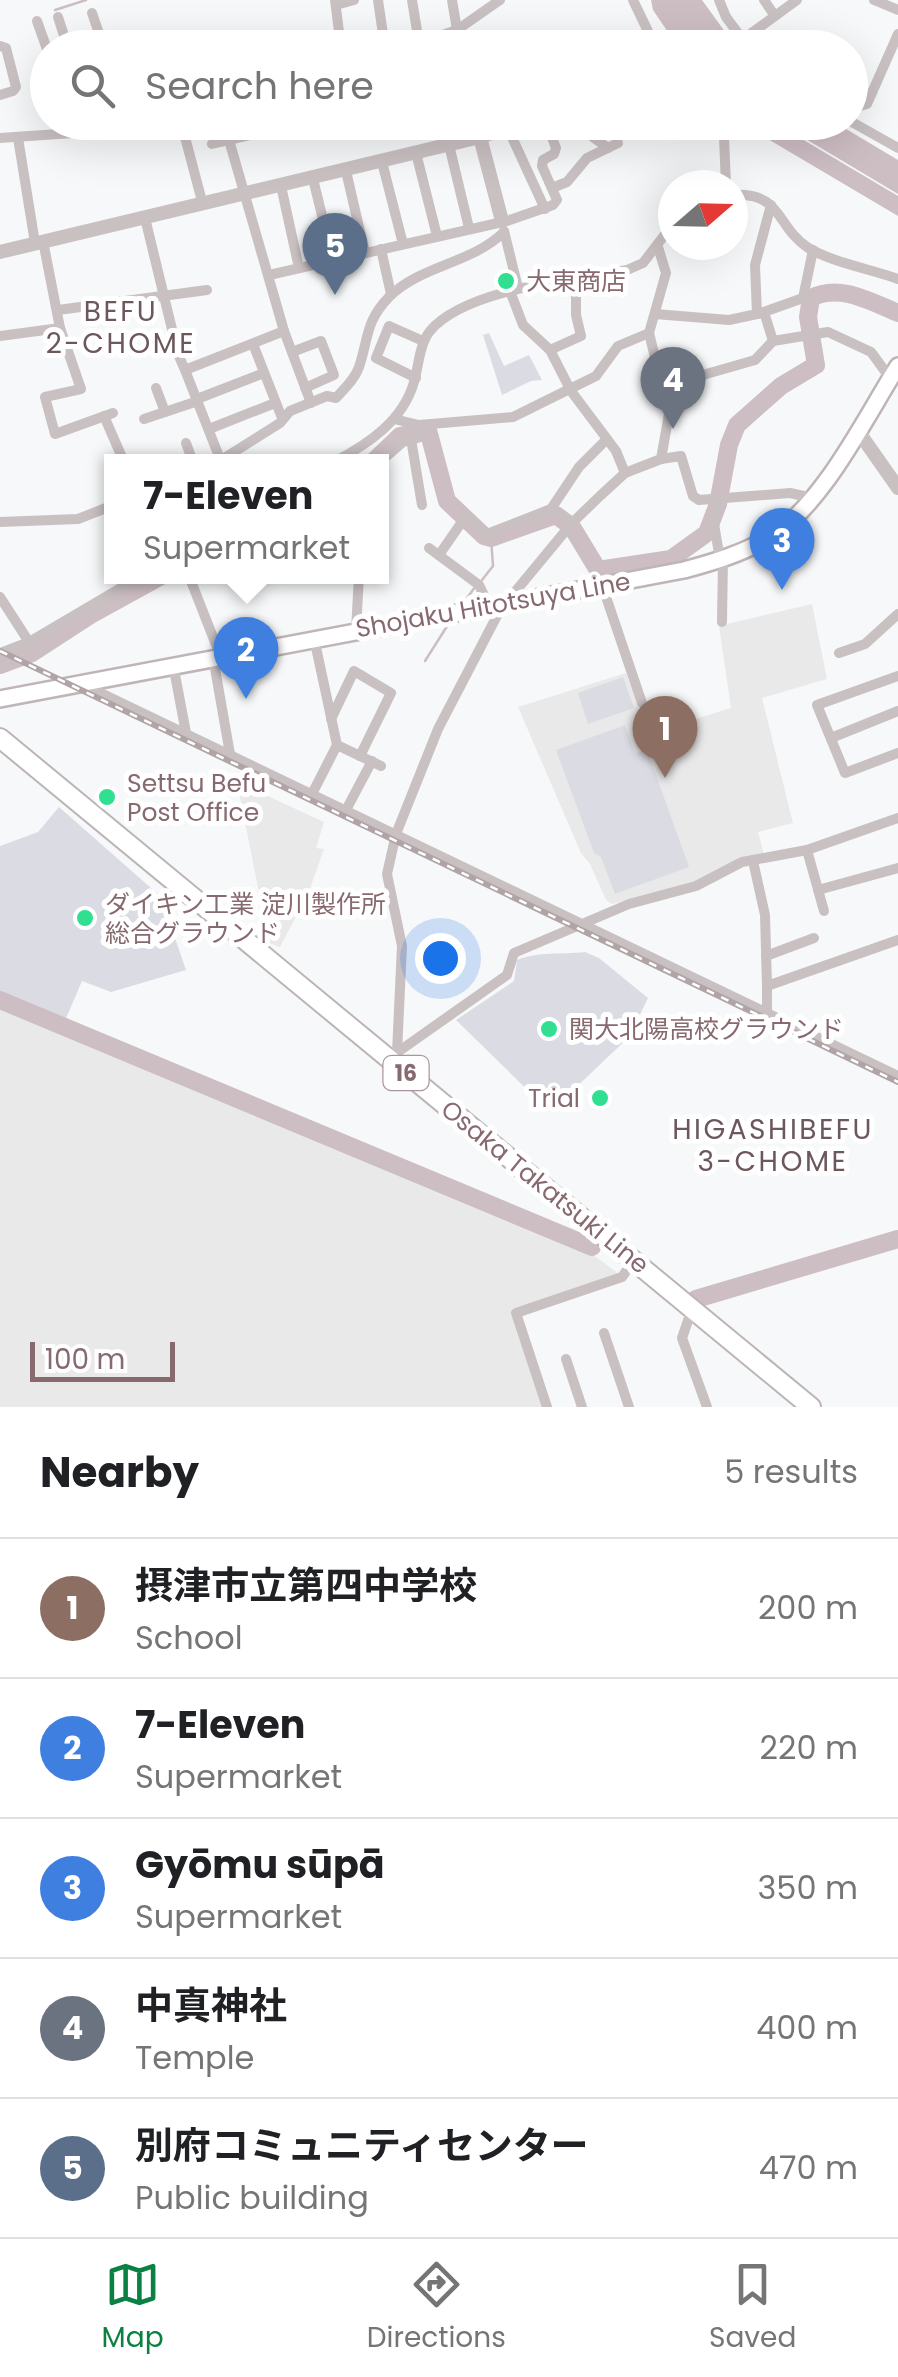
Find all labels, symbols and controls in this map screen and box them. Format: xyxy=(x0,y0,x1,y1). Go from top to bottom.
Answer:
search box xyxy=(30,30,868,140)
icon: search xyxy=(65,58,120,113)
text: Search here xyxy=(145,59,374,112)
north arrow xyxy=(658,170,748,260)
pin: 5 xyxy=(302,212,368,295)
place label: 大東商店 xyxy=(526,264,626,299)
marker: 大東商店 xyxy=(495,270,517,292)
district label: BEFU 2-CHOME xyxy=(46,292,196,363)
pin: 4 xyxy=(640,346,706,429)
popup xyxy=(104,454,389,584)
text: 7-Eleven xyxy=(143,469,313,522)
pin: 3 xyxy=(750,508,814,590)
text: Supermarket xyxy=(143,525,350,570)
street label: Shojaku Hitotsuya Line xyxy=(353,564,633,646)
pin: 2 xyxy=(214,616,278,699)
pin: 1 xyxy=(632,696,698,778)
place label: Settsu Befu Post Office xyxy=(127,766,266,830)
marker: Settsu Befu Post Office xyxy=(96,786,118,808)
place label: ダイキン工業 淀川製作所 総合グラウンド xyxy=(105,887,386,951)
marker: ダイキン工業 淀川製作所 総合グラウンド xyxy=(74,907,96,929)
your location xyxy=(415,933,466,984)
place label: 関大北陽高校グラウンド xyxy=(569,1012,844,1047)
marker: 関大北陽高校グラウンド xyxy=(538,1018,560,1040)
road number: 16 xyxy=(384,1056,428,1090)
place label: Trial xyxy=(528,1081,580,1116)
marker: Trial xyxy=(589,1087,611,1109)
street label: Osaka Takatsuki Line xyxy=(434,1092,656,1282)
district label: HIGASHIBEFU 3-CHOME xyxy=(672,1110,874,1181)
scale bar xyxy=(30,1337,175,1382)
text: 100 m xyxy=(45,1340,125,1379)
text: Nearby xyxy=(40,1443,199,1502)
text: 5 results xyxy=(724,1449,858,1494)
text: 摂津市立第四中学校 xyxy=(135,1559,477,1612)
text: 1 xyxy=(66,1585,79,1630)
text: 200 m xyxy=(758,1585,858,1630)
text: School xyxy=(135,1615,243,1660)
text: 7-Eleven xyxy=(135,1698,305,1751)
text: 2 xyxy=(63,1725,82,1770)
text: 220 m xyxy=(760,1725,858,1770)
text: Supermarket xyxy=(135,1754,342,1799)
text: Gyōmu sūpā xyxy=(135,1838,385,1891)
text: 3 xyxy=(63,1865,82,1910)
text: 350 m xyxy=(757,1865,858,1910)
text: Supermarket xyxy=(135,1894,342,1939)
text: 中真神社 xyxy=(135,1979,287,2032)
text: 4 xyxy=(62,2005,83,2050)
text: 400 m xyxy=(756,2005,858,2050)
text: Temple xyxy=(135,2035,254,2080)
text: 別府コミュニティセンター xyxy=(135,2119,589,2172)
text: 5 xyxy=(62,2145,83,2190)
text: 470 m xyxy=(759,2145,858,2190)
text: Public building xyxy=(135,2175,369,2220)
tab: Map xyxy=(102,2257,164,2359)
tab: Directions xyxy=(367,2257,506,2359)
tab: Saved xyxy=(709,2257,796,2359)

